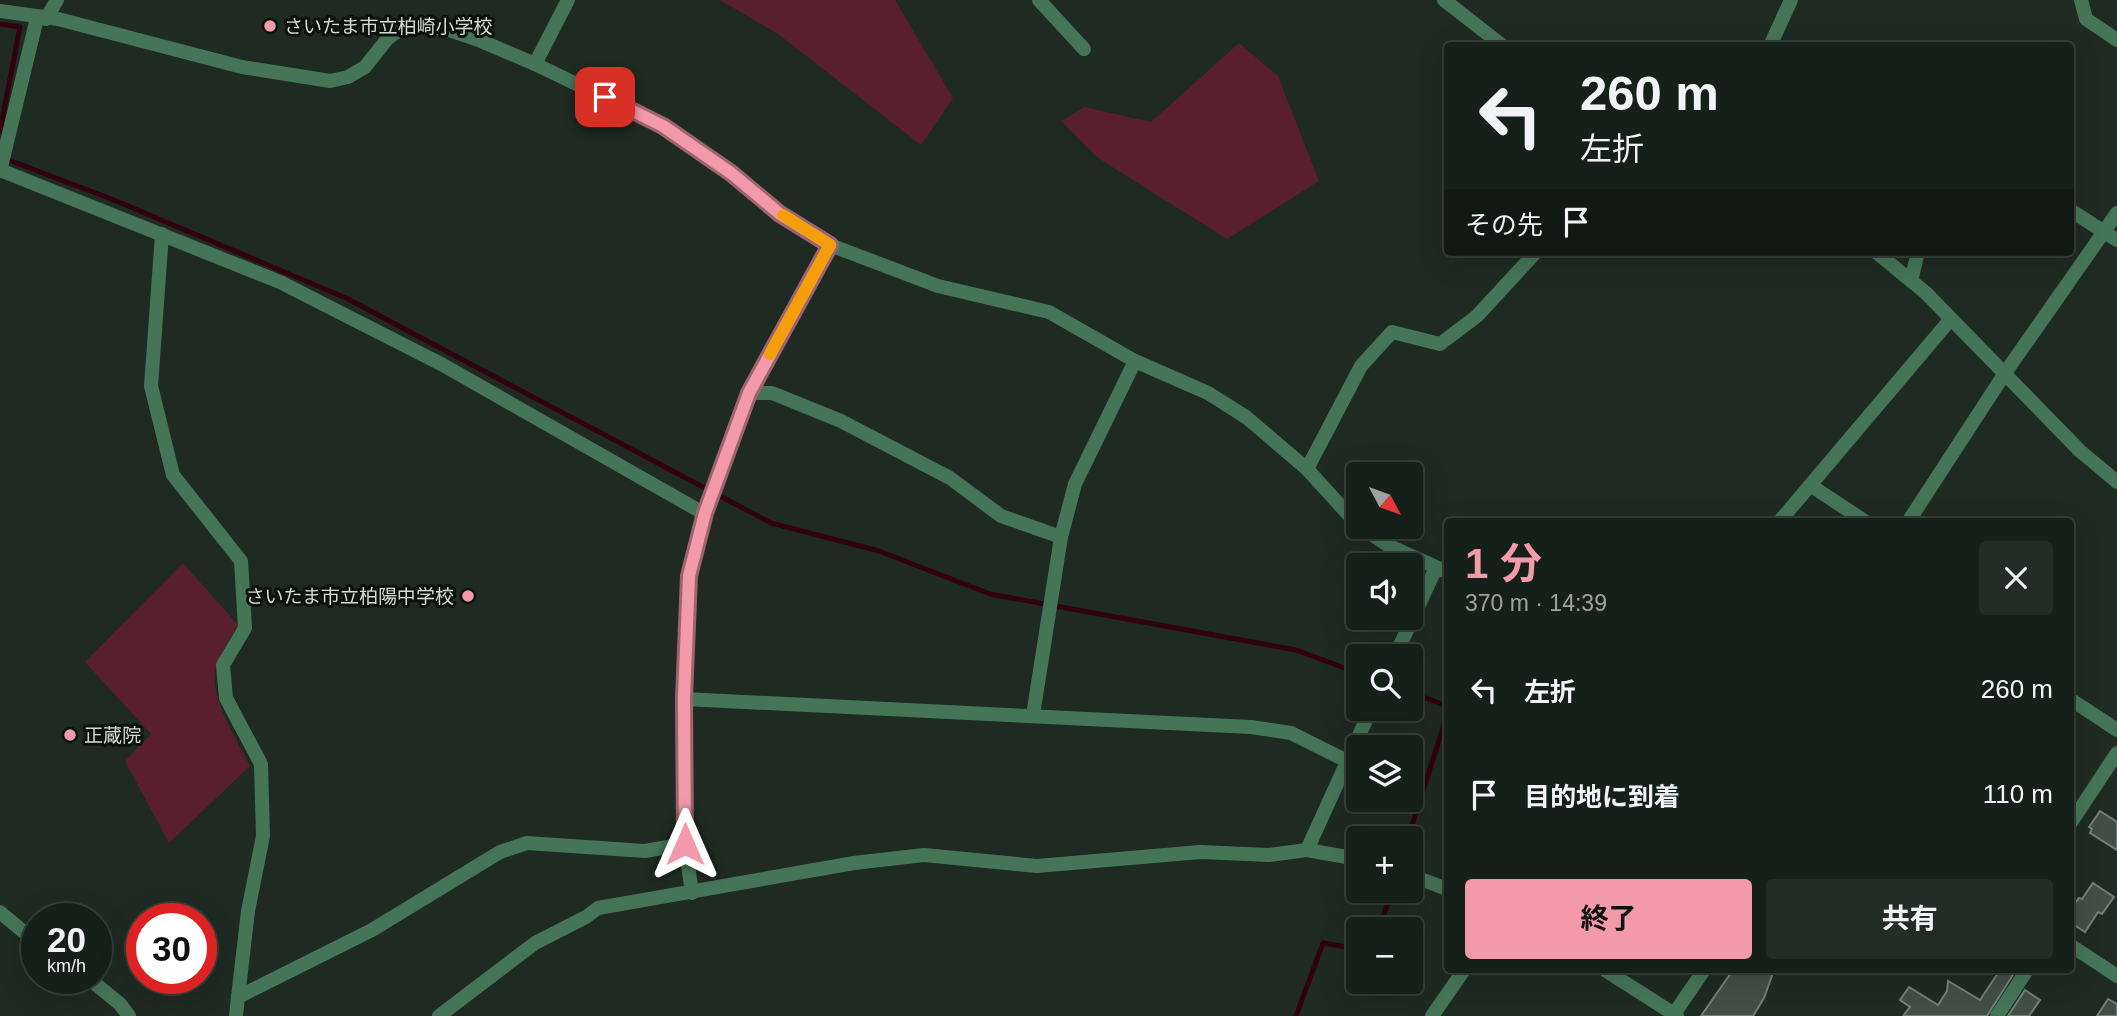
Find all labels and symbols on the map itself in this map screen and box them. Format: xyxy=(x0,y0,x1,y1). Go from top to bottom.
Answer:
place label: さいたま市立柏崎小学校 xyxy=(284,16,492,37)
marker: さいたま市立柏崎小学校 xyxy=(262,18,278,34)
pin xyxy=(575,67,635,127)
north arrow xyxy=(1346,462,1423,539)
place label: さいたま市立柏陽中学校 xyxy=(246,586,454,607)
marker: さいたま市立柏陽中学校 xyxy=(460,588,476,604)
place label: 正蔵院 xyxy=(84,725,141,746)
marker: 正蔵院 xyxy=(62,727,78,743)
position arrow xyxy=(648,807,722,881)
speed limit sign: 30 xyxy=(126,903,217,994)

